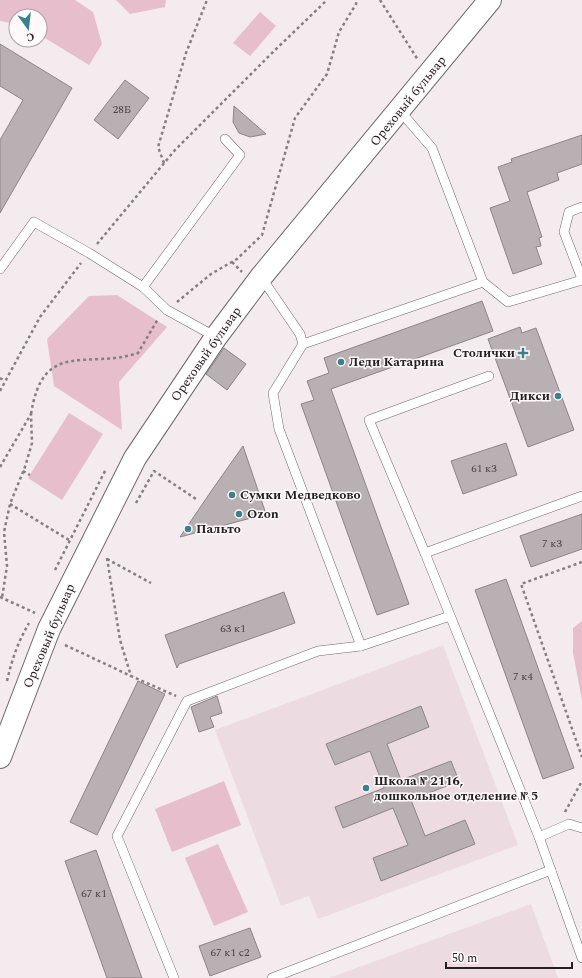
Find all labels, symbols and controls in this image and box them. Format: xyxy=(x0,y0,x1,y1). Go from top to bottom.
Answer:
north arrow xyxy=(8,8,48,48)
text: С xyxy=(24,28,36,46)
street label: Ореховый бульвар xyxy=(365,51,451,151)
house number: 28Б xyxy=(113,101,131,118)
street label: Ореховый бульвар xyxy=(166,302,246,406)
place label: Столички xyxy=(453,343,515,363)
marker: Столички xyxy=(518,348,528,358)
place label: Леди Катарина xyxy=(349,352,444,372)
marker: Леди Катарина xyxy=(336,357,346,367)
place label: Дикси xyxy=(510,386,550,406)
marker: Дикси xyxy=(553,391,563,401)
house number: 61 к3 xyxy=(471,460,497,477)
place label: Сумки Медведково xyxy=(240,485,361,505)
marker: Сумки Медведково xyxy=(227,490,237,500)
place label: Ozon xyxy=(247,504,279,524)
marker: Ozon xyxy=(234,509,244,519)
place label: Пальто xyxy=(196,519,241,539)
marker: Пальто xyxy=(183,524,193,534)
house number: 7 к3 xyxy=(542,535,562,552)
street label: Ореховый бульвар xyxy=(18,581,80,691)
house number: 63 к1 xyxy=(220,620,246,637)
house number: 7 к4 xyxy=(513,668,533,685)
place label: Школа № 2116, дошкольное отделение № 5 xyxy=(374,771,538,806)
marker: Школа № 2116, дошкольное отделение № 5 xyxy=(361,783,371,793)
house number: 67 к1 xyxy=(81,885,107,902)
house number: 67 к1 с2 xyxy=(211,944,250,961)
scale bar xyxy=(446,944,572,970)
text: 50 m xyxy=(452,949,477,968)

